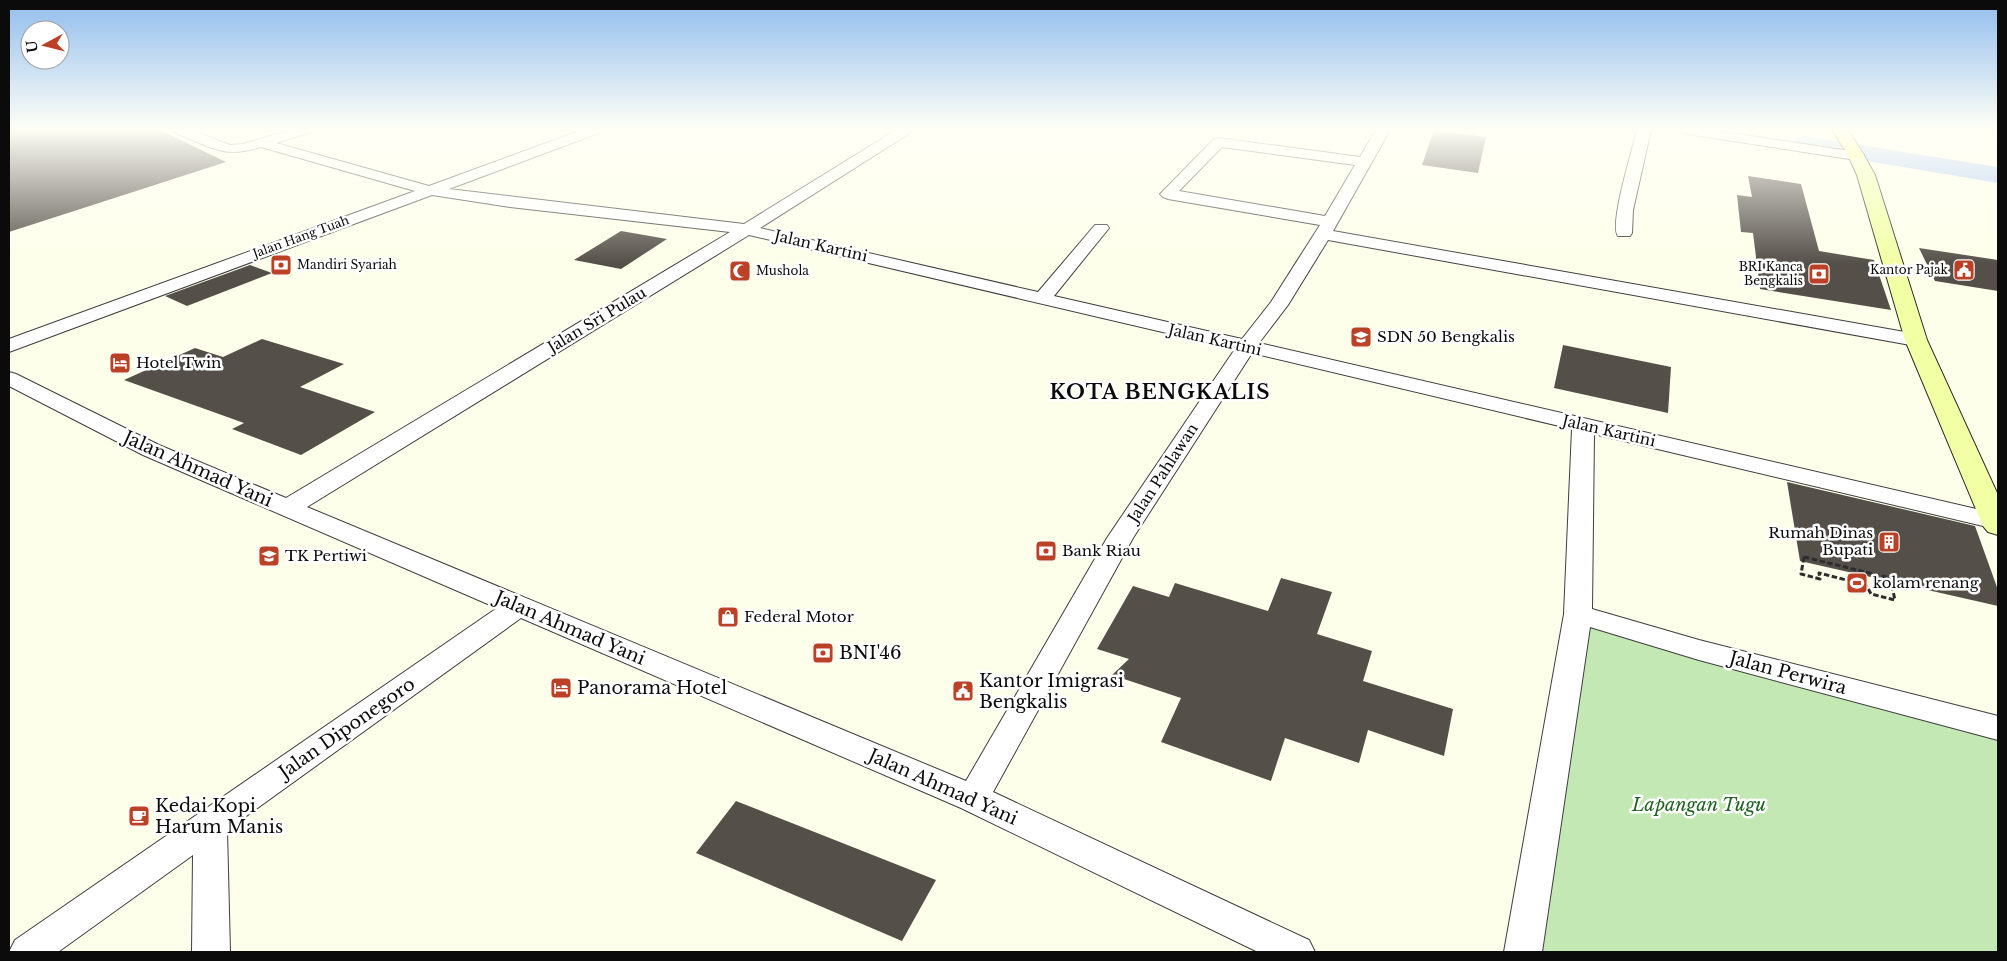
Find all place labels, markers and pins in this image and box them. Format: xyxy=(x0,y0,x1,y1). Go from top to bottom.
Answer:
bank icon: Mandiri Syariah xyxy=(269,253,293,277)
place label: Mandiri Syariah xyxy=(297,257,397,272)
public building icon: Kantor Pajak xyxy=(1952,258,1976,282)
mosque icon: Mushola xyxy=(728,259,752,283)
place label: BRI Kanca Bengkalis xyxy=(1739,259,1803,288)
bank icon: BRI Kanca Bengkalis xyxy=(1807,262,1831,286)
place label: Kantor Pajak xyxy=(1870,262,1949,277)
place label: Mushola xyxy=(756,263,809,278)
school or university icon: SDN 50 Bengkalis xyxy=(1349,325,1373,349)
place label: SDN 50 Bengkalis xyxy=(1377,327,1515,346)
hotel icon: Hotel Twin xyxy=(108,351,132,375)
place label: Hotel Twin xyxy=(136,353,221,372)
place label: Rumah Dinas Bupati xyxy=(1768,523,1873,559)
building icon: Rumah Dinas Bupati xyxy=(1877,530,1901,554)
bank icon: Bank Riau xyxy=(1034,539,1058,563)
place label: Bank Riau xyxy=(1062,541,1141,560)
school or university icon: TK Pertiwi xyxy=(257,544,281,568)
place label: TK Pertiwi xyxy=(285,546,367,565)
sports icon: kolam renang xyxy=(1845,571,1869,595)
place label: kolam renang xyxy=(1873,573,1980,592)
shop icon: Federal Motor xyxy=(716,605,740,629)
place label: Federal Motor xyxy=(744,607,855,626)
bank icon: BNI'46 xyxy=(811,641,835,665)
place label: BNI'46 xyxy=(839,642,902,664)
place label: Kantor Imigrasi Bengkalis xyxy=(979,670,1124,713)
hotel icon: Panorama Hotel xyxy=(549,676,573,700)
place label: Panorama Hotel xyxy=(577,677,727,699)
public building icon: Kantor Imigrasi Bengkalis xyxy=(951,679,975,703)
place label: Kedai Kopi Harum Manis xyxy=(155,795,283,838)
cafe icon: Kedai Kopi Harum Manis xyxy=(127,804,151,828)

